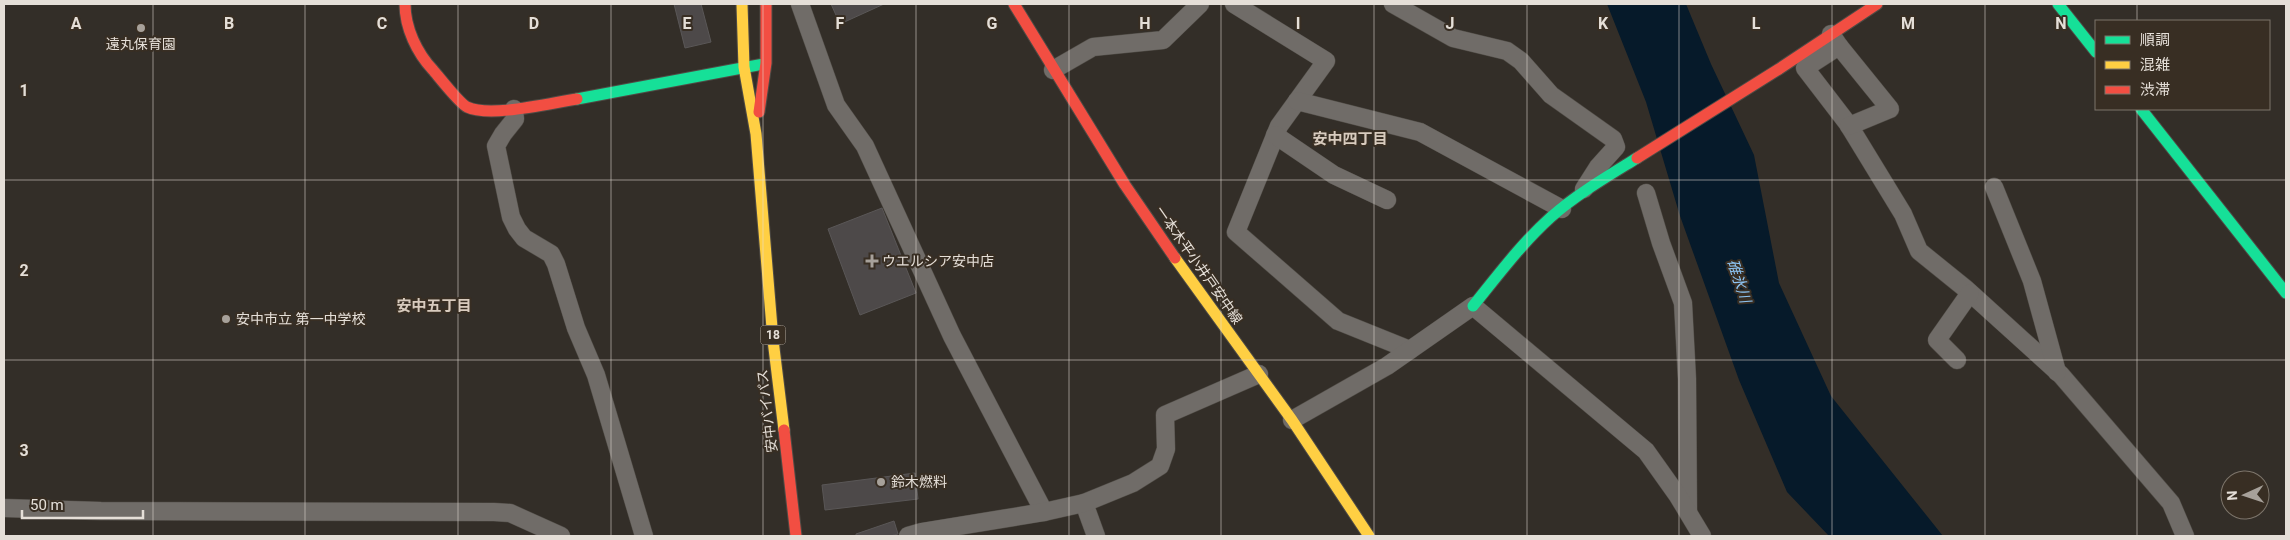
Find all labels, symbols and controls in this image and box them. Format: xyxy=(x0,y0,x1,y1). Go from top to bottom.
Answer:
text: A xyxy=(71,14,82,33)
text: B xyxy=(224,14,234,33)
text: C xyxy=(377,14,387,33)
text: D xyxy=(529,14,539,33)
text: E xyxy=(683,14,692,33)
text: F xyxy=(836,14,845,33)
text: G xyxy=(987,14,998,33)
text: H xyxy=(1139,14,1151,33)
text: I xyxy=(1296,14,1300,33)
text: J xyxy=(1446,14,1454,33)
text: K xyxy=(1598,14,1609,33)
text: L xyxy=(1752,14,1761,33)
text: M xyxy=(1901,14,1915,33)
text: N xyxy=(2055,14,2067,33)
legend xyxy=(2095,20,2270,110)
marker: 遠丸保育園 xyxy=(135,22,147,34)
text: 順調 xyxy=(2140,31,2170,49)
place label: 遠丸保育園 xyxy=(106,36,176,52)
text: 混雑 xyxy=(2140,56,2170,74)
text: 1 xyxy=(19,81,29,100)
text: 渋滞 xyxy=(2140,81,2170,99)
district label: 安中四丁目 xyxy=(1312,130,1388,148)
street label: 一本木平小井戸安中線 xyxy=(1152,203,1246,327)
place label: ウエルシア安中店 xyxy=(882,253,994,269)
marker: ウエルシア安中店 xyxy=(866,255,878,267)
water label: 碓氷川 xyxy=(1723,257,1755,307)
text: 2 xyxy=(19,261,29,280)
district label: 安中五丁目 xyxy=(396,297,472,315)
place label: 安中市立 第一中学校 xyxy=(236,311,365,327)
marker: 安中市立 第一中学校 xyxy=(220,313,232,325)
road number: 18 xyxy=(760,326,786,344)
street label: 安中バイパス xyxy=(754,368,780,454)
text: 3 xyxy=(19,441,29,460)
north arrow xyxy=(2220,470,2270,520)
place label: 鈴木燃料 xyxy=(891,474,947,490)
marker: 鈴木燃料 xyxy=(875,476,887,488)
scale bar xyxy=(22,488,144,520)
text: N xyxy=(2224,490,2240,501)
text: 50 m xyxy=(30,496,64,514)

